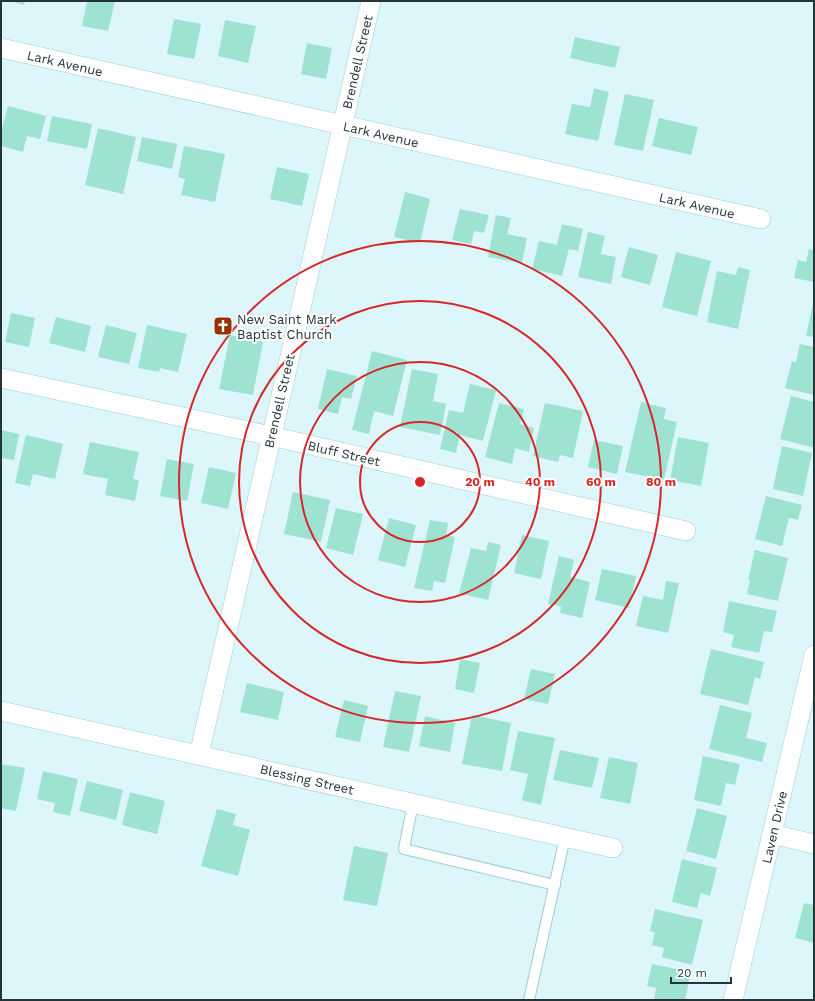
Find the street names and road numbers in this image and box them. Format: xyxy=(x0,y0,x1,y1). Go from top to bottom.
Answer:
street label: Brendell Street xyxy=(339,13,376,111)
street label: Lark Avenue xyxy=(25,47,104,80)
street label: Lark Avenue xyxy=(341,118,420,151)
street label: Lark Avenue xyxy=(657,189,736,222)
street label: Brendell Street xyxy=(261,352,298,450)
street label: Bluff Street xyxy=(306,438,382,469)
street label: Blessing Street xyxy=(259,761,356,798)
street label: Laven Drive xyxy=(759,789,790,865)

